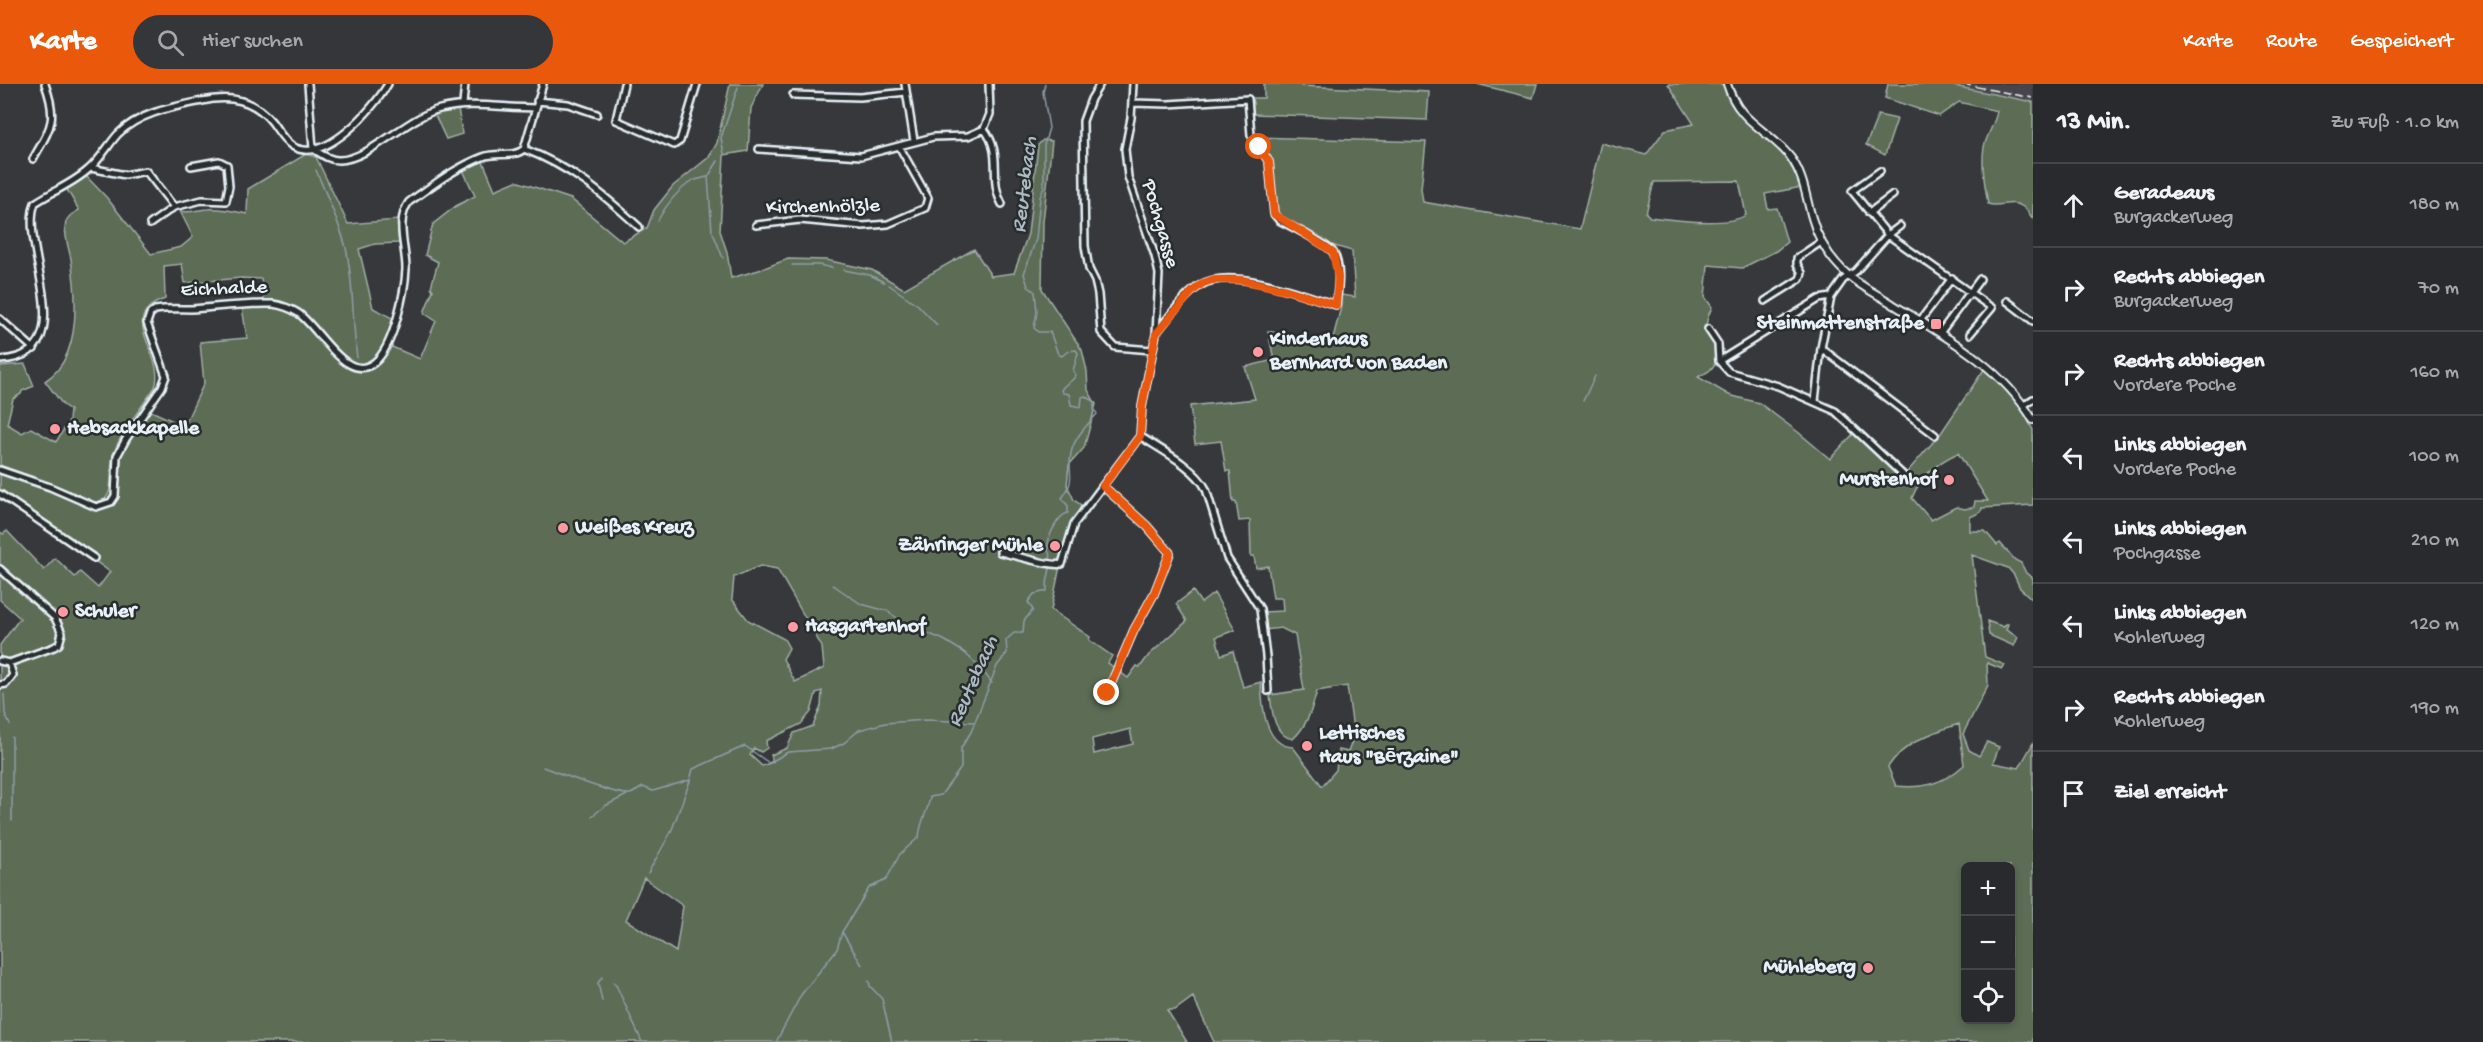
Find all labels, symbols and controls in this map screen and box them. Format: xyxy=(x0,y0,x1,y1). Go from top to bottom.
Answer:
search box xyxy=(133,15,553,69)
text: Karte xyxy=(30,26,97,59)
icon: search xyxy=(154,26,187,59)
text: Hier suchen xyxy=(202,29,303,55)
text: Karte xyxy=(2183,30,2233,55)
text: Route xyxy=(2266,30,2317,55)
text: Gespeichert xyxy=(2350,30,2453,55)
text: 13 Min. xyxy=(2057,108,2131,139)
text: Zu Fuß · 1.0 km xyxy=(2331,112,2459,135)
route start xyxy=(1245,133,1271,159)
water label: Reutebach xyxy=(1007,135,1045,235)
street label: Pochgasse xyxy=(1134,176,1184,272)
text: Geradeaus xyxy=(2114,181,2214,207)
icon: ahead xyxy=(2057,189,2090,222)
street label: Kirchenhölzle xyxy=(766,194,882,221)
text: 180 m xyxy=(2410,194,2459,217)
text: Burgackerweg xyxy=(2114,207,2233,230)
text: Rechts abbiegen xyxy=(2114,265,2264,291)
icon: right xyxy=(2057,273,2090,306)
street label: Eichhalde xyxy=(180,276,269,304)
text: 70 m xyxy=(2418,278,2459,301)
text: Burgackerweg xyxy=(2114,291,2233,314)
place label: Steinmattenstraße xyxy=(1757,312,1925,337)
marker: Steinmattenstraße xyxy=(1929,317,1943,331)
place label: Kinderhaus Bernhard von Baden xyxy=(1269,328,1448,377)
marker: Kinderhaus Bernhard von Baden xyxy=(1251,345,1265,359)
text: Rechts abbiegen xyxy=(2114,349,2264,375)
icon: right xyxy=(2057,357,2090,390)
text: 160 m xyxy=(2410,362,2459,385)
text: Vordere Poche xyxy=(2114,375,2236,398)
place label: Hebsackkapelle xyxy=(67,417,200,442)
marker: Hebsackkapelle xyxy=(48,422,62,436)
text: Links abbiegen xyxy=(2114,433,2246,459)
icon: left xyxy=(2057,441,2090,474)
text: 100 m xyxy=(2409,446,2459,469)
text: Vordere Poche xyxy=(2114,459,2236,482)
place label: Murstenhof xyxy=(1839,468,1940,493)
marker: Murstenhof xyxy=(1942,473,1956,487)
place label: Weißes Kreuz xyxy=(574,516,695,541)
text: Links abbiegen xyxy=(2114,517,2246,543)
marker: Weißes Kreuz xyxy=(556,521,570,535)
icon: left xyxy=(2057,525,2090,558)
text: 210 m xyxy=(2411,530,2459,553)
place label: Zähringer Mühle xyxy=(898,534,1044,559)
marker: Zähringer Mühle xyxy=(1048,539,1062,553)
text: Pochgasse xyxy=(2114,543,2200,566)
place label: Schuler xyxy=(75,600,138,625)
text: Links abbiegen xyxy=(2114,601,2246,627)
marker: Schuler xyxy=(56,605,70,619)
icon: left xyxy=(2057,609,2090,642)
text: 120 m xyxy=(2411,614,2459,637)
place label: Hasgartenhof xyxy=(805,615,928,640)
marker: Hasgartenhof xyxy=(786,620,800,634)
text: Kohlerweg xyxy=(2114,627,2205,650)
water label: Reutebach xyxy=(942,632,1006,731)
route end xyxy=(1093,679,1119,705)
text: Rechts abbiegen xyxy=(2114,685,2264,711)
icon: right xyxy=(2057,693,2090,726)
text: 190 m xyxy=(2411,698,2459,721)
text: Kohlerweg xyxy=(2114,711,2205,734)
place label: Lettisches Haus "Bērzaine" xyxy=(1319,722,1459,771)
marker: Lettisches Haus "Bērzaine" xyxy=(1300,739,1314,753)
icon: arrive xyxy=(2057,777,2090,810)
text: Ziel erreicht xyxy=(2114,780,2226,806)
map controls xyxy=(1961,862,2015,1024)
button: + xyxy=(1961,862,2015,916)
button: − xyxy=(1961,916,2015,970)
place label: Mühleberg xyxy=(1764,956,1856,981)
marker: Mühleberg xyxy=(1861,961,1875,975)
button: locate xyxy=(1961,970,2015,1024)

